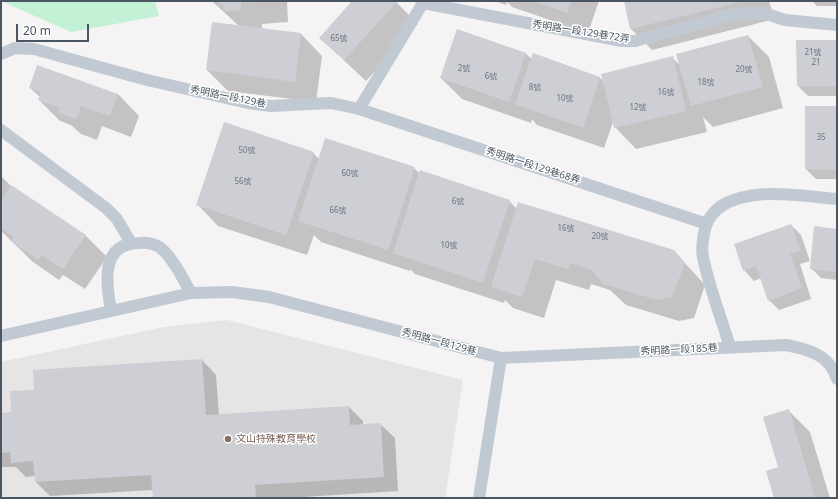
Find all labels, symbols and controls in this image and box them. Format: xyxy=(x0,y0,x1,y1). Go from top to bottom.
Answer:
scale bar xyxy=(18,16,91,42)
street label: 秀明路一段129巷72弄 xyxy=(531,18,631,46)
text: 20 m xyxy=(23,22,51,39)
house number: 65號 xyxy=(330,34,348,44)
house number: 21號 xyxy=(804,48,822,58)
house number: 21 xyxy=(811,58,821,68)
house number: 2號 xyxy=(458,64,470,74)
house number: 20號 xyxy=(735,65,753,75)
house number: 6號 xyxy=(485,72,497,82)
house number: 18號 xyxy=(697,78,715,88)
house number: 8號 xyxy=(529,83,541,93)
street label: 秀明路一段129巷 xyxy=(189,84,267,110)
house number: 16號 xyxy=(657,88,675,98)
house number: 10號 xyxy=(556,94,574,104)
house number: 12號 xyxy=(629,103,647,113)
house number: 35 xyxy=(816,133,826,143)
street label: 秀明路一段129巷68弄 xyxy=(484,145,582,187)
house number: 50號 xyxy=(238,146,256,156)
house number: 60號 xyxy=(341,169,359,179)
house number: 56號 xyxy=(234,177,252,187)
house number: 6號 xyxy=(452,197,464,207)
house number: 66號 xyxy=(329,206,347,216)
house number: 16號 xyxy=(557,224,575,234)
house number: 20號 xyxy=(591,232,609,242)
house number: 10號 xyxy=(440,241,458,251)
street label: 秀明路一段129巷 xyxy=(400,326,478,358)
street label: 秀明路一段185巷 xyxy=(640,342,718,358)
place label: 文山特殊教育學校 xyxy=(236,433,316,445)
marker: 文山特殊教育學校 xyxy=(223,434,233,444)

